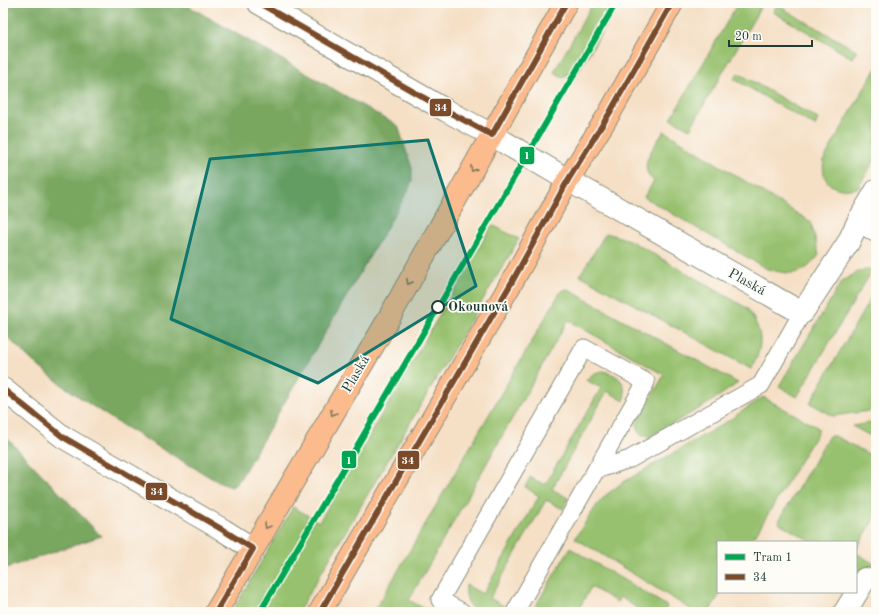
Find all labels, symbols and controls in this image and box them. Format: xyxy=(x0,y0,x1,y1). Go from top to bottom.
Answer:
scale bar xyxy=(729,22,812,48)
text: 20 m xyxy=(735,31,762,43)
line badge: 34 xyxy=(429,98,452,117)
text: 34 xyxy=(435,103,447,114)
line badge: 1 xyxy=(519,146,535,165)
text: 1 xyxy=(524,151,530,162)
one-way arrow xyxy=(470,165,477,172)
street label: Plaská xyxy=(726,266,768,298)
one-way arrow xyxy=(406,278,414,285)
marker: Okounová xyxy=(431,300,445,314)
place label: Okounová xyxy=(448,300,508,314)
street label: Plaská xyxy=(340,353,372,395)
one-way arrow xyxy=(330,409,337,416)
line badge: 1 xyxy=(341,450,357,469)
line badge: 34 xyxy=(397,450,420,470)
text: 1 xyxy=(346,456,352,467)
text: 34 xyxy=(402,456,414,467)
line badge: 34 xyxy=(145,482,168,501)
text: 34 xyxy=(151,487,163,498)
one-way arrow xyxy=(265,522,272,529)
legend xyxy=(717,541,857,593)
text: Tram 1 xyxy=(753,552,792,564)
text: 34 xyxy=(753,572,767,584)

